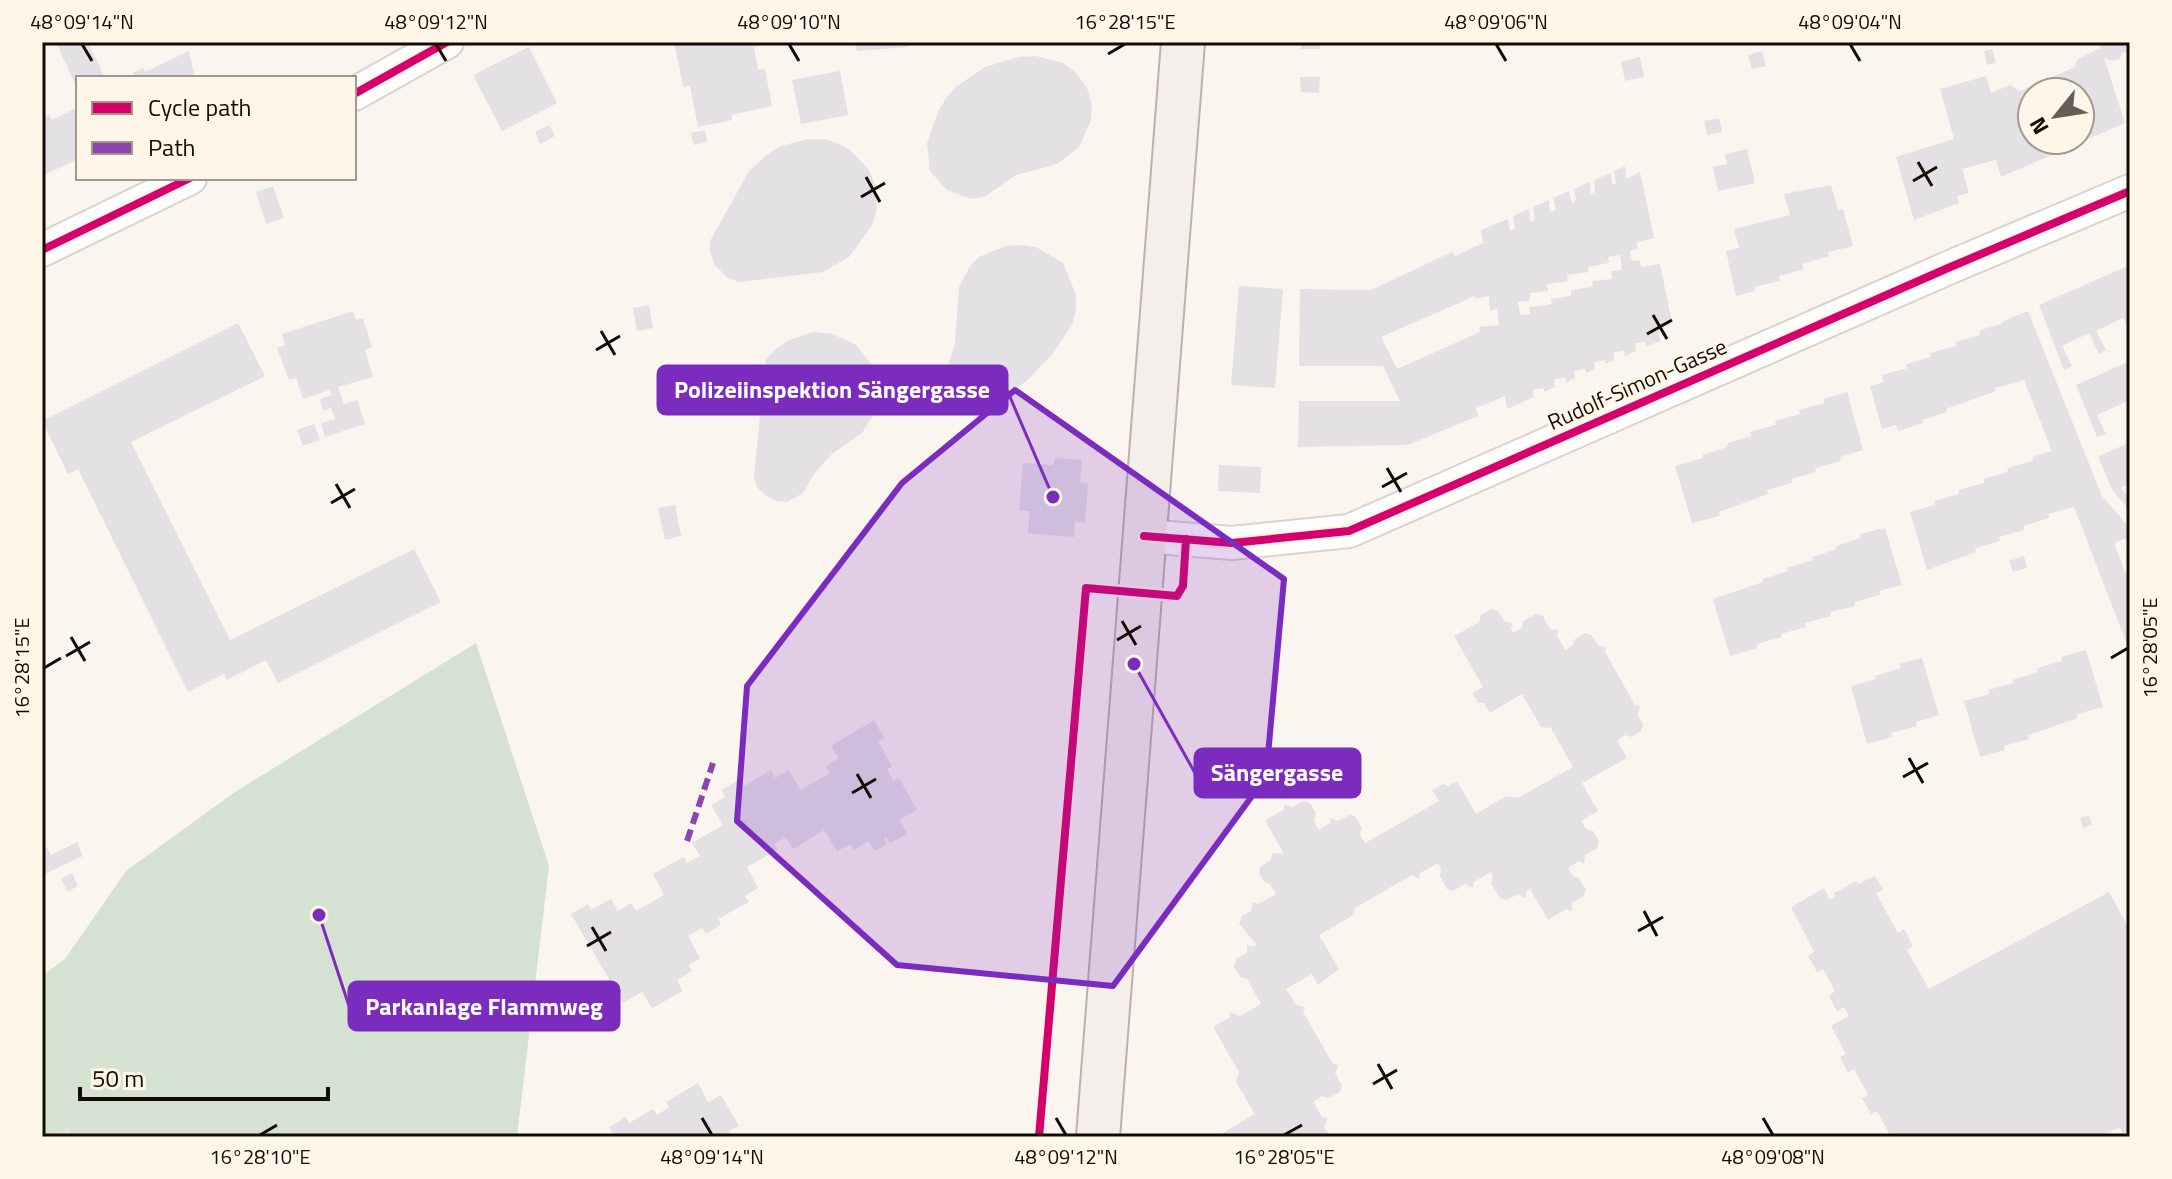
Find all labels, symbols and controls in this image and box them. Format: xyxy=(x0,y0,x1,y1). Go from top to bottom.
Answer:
text: 48°09'14"N xyxy=(30,6,134,37)
text: 48°09'12"N xyxy=(384,6,488,37)
text: 48°09'10"N xyxy=(737,6,841,37)
text: 16°28'15"E xyxy=(1074,6,1176,37)
text: 48°09'06"N xyxy=(1444,6,1548,37)
text: 48°09'04"N xyxy=(1798,6,1902,37)
legend xyxy=(76,76,356,180)
north arrow xyxy=(2016,76,2096,156)
text: Cycle path xyxy=(148,89,251,125)
text: N xyxy=(2020,111,2057,141)
text: Path xyxy=(148,129,195,165)
street label: Rudolf-Simon-Gasse xyxy=(1542,329,1732,439)
callout: Polizeiinspektion Sängergasse xyxy=(658,366,1007,414)
text: Polizeiinspektion Sängergasse xyxy=(674,371,990,407)
text: 16°28'05"E xyxy=(2134,597,2165,699)
text: 16°28'15"E xyxy=(6,617,37,719)
callout: Sängergasse xyxy=(1195,749,1360,797)
text: Sängergasse xyxy=(1211,754,1343,790)
callout: Parkanlage Flammweg xyxy=(349,982,619,1030)
text: Parkanlage Flammweg xyxy=(365,988,603,1024)
scale bar xyxy=(80,1051,328,1101)
text: 50 m xyxy=(92,1060,144,1096)
text: 16°28'10"E xyxy=(209,1141,311,1172)
text: 48°09'14"N xyxy=(660,1141,764,1172)
text: 48°09'12"N xyxy=(1014,1141,1118,1172)
text: 16°28'05"E xyxy=(1233,1141,1335,1172)
text: 48°09'08"N xyxy=(1721,1141,1825,1172)

